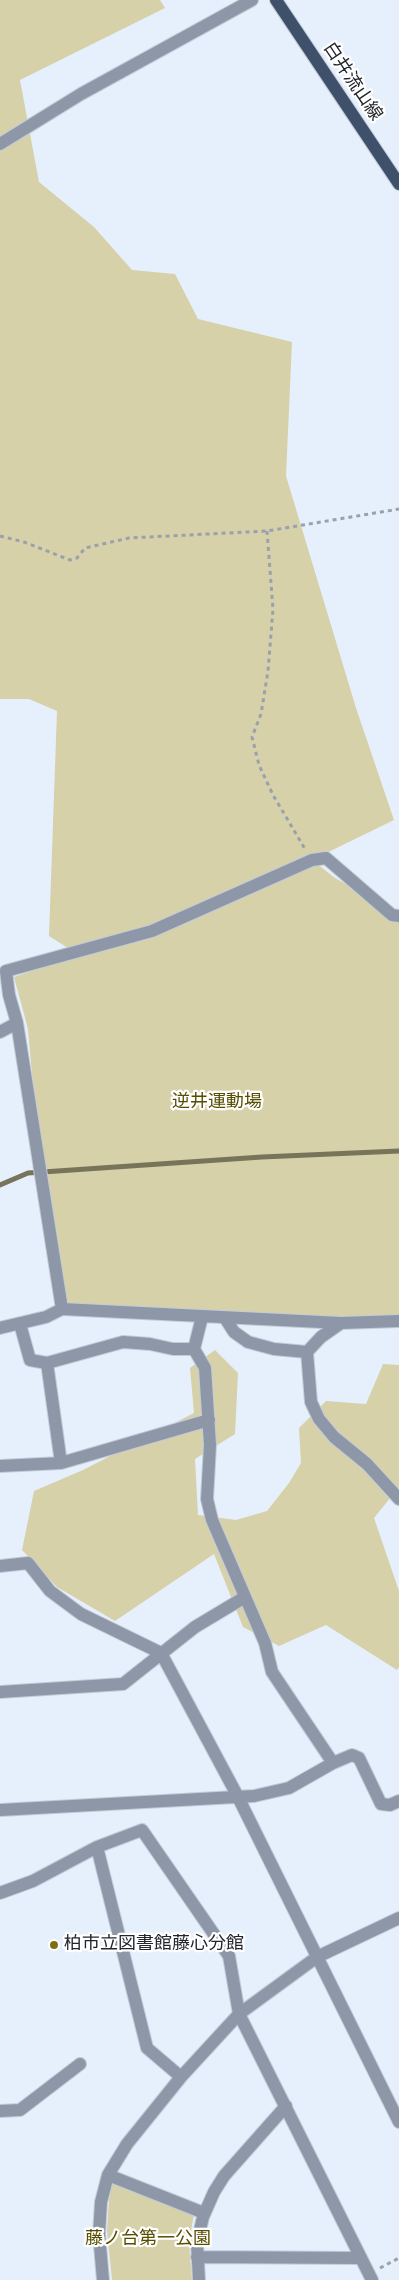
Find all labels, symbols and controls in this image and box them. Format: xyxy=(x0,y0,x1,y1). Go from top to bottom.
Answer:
street label: 白井流山線 xyxy=(318,39,386,125)
park label: 逆井運動場 xyxy=(172,1092,262,1114)
place label: 柏市立図書館藤心分館 xyxy=(64,1934,244,1956)
marker: 柏市立図書館藤心分館 xyxy=(48,1939,60,1951)
park label: 藤ノ台第一公園 xyxy=(85,2229,211,2251)

